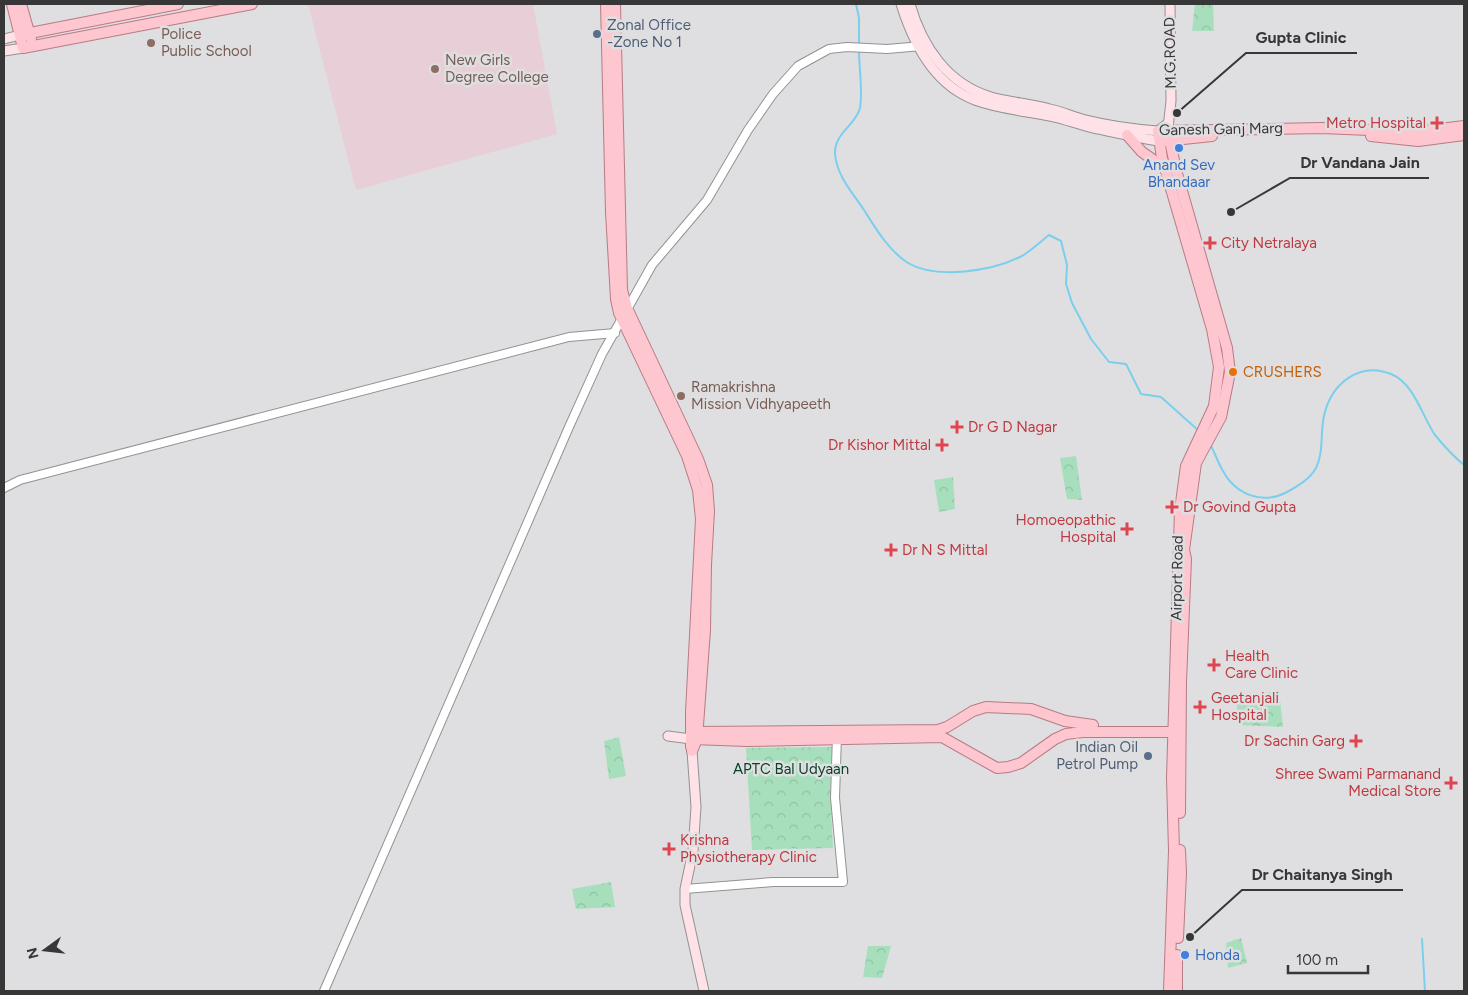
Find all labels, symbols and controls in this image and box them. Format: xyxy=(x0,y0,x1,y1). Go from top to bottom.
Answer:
place label: Zonal Office -Zone No 1 xyxy=(607,16,691,51)
street label: M.G.ROAD xyxy=(1160,17,1180,89)
callout: Gupta Clinic xyxy=(1246,22,1357,53)
place label: Police Public School xyxy=(161,25,252,60)
marker: Zonal Office -Zone No 1 xyxy=(591,28,603,40)
text: Gupta Clinic xyxy=(1256,28,1347,47)
marker: Police Public School xyxy=(145,37,157,49)
place label: New Girls Degree College xyxy=(445,51,549,86)
marker: New Girls Degree College xyxy=(429,63,441,75)
place label: Metro Hospital xyxy=(1326,114,1426,132)
marker: Metro Hospital xyxy=(1430,116,1444,130)
street label: Ganesh Ganj Marg xyxy=(1159,119,1283,139)
marker: Anand Sev Bhandaar xyxy=(1173,142,1185,154)
callout: Dr Vandana Jain xyxy=(1290,147,1429,178)
text: Dr Vandana Jain xyxy=(1300,153,1420,172)
place label: Anand Sev Bhandaar xyxy=(1143,156,1215,191)
place label: City Netralaya xyxy=(1221,234,1317,252)
marker: City Netralaya xyxy=(1203,236,1217,250)
place label: CRUSHERS xyxy=(1243,363,1322,381)
marker: CRUSHERS xyxy=(1227,366,1239,378)
place label: Ramakrishna Mission Vidhyapeeth xyxy=(691,378,831,413)
marker: Ramakrishna Mission Vidhyapeeth xyxy=(675,390,687,402)
place label: Dr G D Nagar xyxy=(968,418,1057,436)
marker: Dr G D Nagar xyxy=(950,420,964,434)
place label: Dr Kishor Mittal xyxy=(828,436,931,454)
marker: Dr Kishor Mittal xyxy=(935,438,949,452)
place label: Dr Govind Gupta xyxy=(1183,498,1296,516)
marker: Dr Govind Gupta xyxy=(1165,500,1179,514)
place label: Homoeopathic Hospital xyxy=(1016,511,1116,546)
marker: Homoeopathic Hospital xyxy=(1120,522,1134,536)
street label: Airport Road xyxy=(1167,535,1187,621)
place label: Dr N S Mittal xyxy=(902,541,988,559)
marker: Dr N S Mittal xyxy=(884,543,898,557)
place label: Health Care Clinic xyxy=(1225,647,1298,682)
marker: Health Care Clinic xyxy=(1207,658,1221,672)
place label: Geetanjali Hospital xyxy=(1211,689,1279,724)
marker: Geetanjali Hospital xyxy=(1193,700,1207,714)
place label: Dr Sachin Garg xyxy=(1244,732,1345,750)
marker: Dr Sachin Garg xyxy=(1349,734,1363,748)
place label: Indian Oil Petrol Pump xyxy=(1056,738,1138,773)
marker: Indian Oil Petrol Pump xyxy=(1142,750,1154,762)
park label: APTC Bal Udyaan xyxy=(733,760,849,778)
place label: Shree Swami Parmanand Medical Store xyxy=(1275,765,1441,800)
marker: Shree Swami Parmanand Medical Store xyxy=(1445,777,1457,789)
place label: Krishna Physiotherapy Clinic xyxy=(680,831,817,866)
marker: Krishna Physiotherapy Clinic xyxy=(662,842,676,856)
callout: Dr Chaitanya Singh xyxy=(1242,859,1403,890)
text: Dr Chaitanya Singh xyxy=(1251,865,1393,884)
north arrow xyxy=(20,925,70,975)
scale bar xyxy=(1288,942,1368,974)
text: N xyxy=(23,946,43,961)
place label: Honda xyxy=(1195,946,1240,964)
marker: Honda xyxy=(1179,949,1191,961)
text: 100 m xyxy=(1296,951,1338,969)

